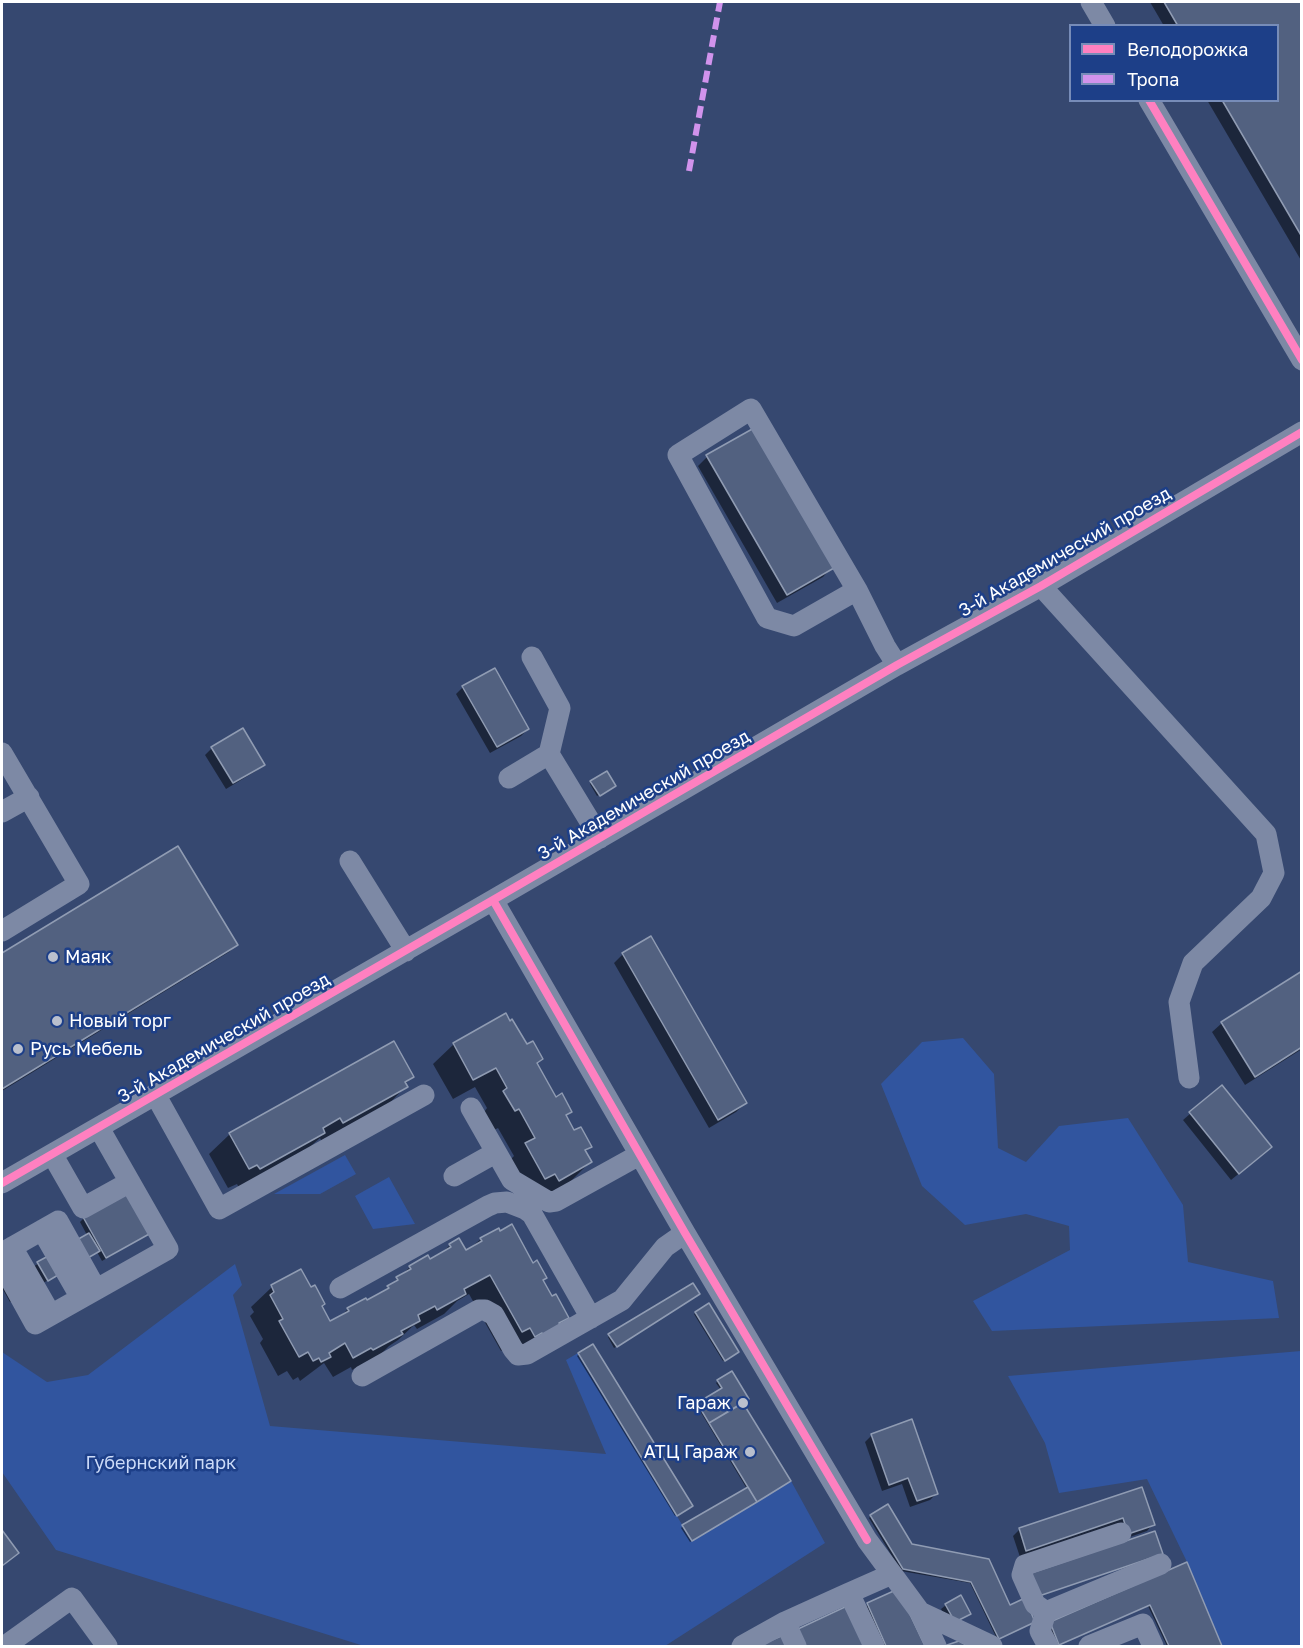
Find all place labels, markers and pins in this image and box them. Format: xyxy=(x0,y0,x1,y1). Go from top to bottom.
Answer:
place label: Маяк xyxy=(65,946,111,968)
marker: Маяк xyxy=(46,950,60,964)
place label: Новый торг xyxy=(69,1010,171,1032)
marker: Новый торг xyxy=(50,1014,64,1028)
place label: Русь Мебель xyxy=(30,1038,142,1060)
marker: Русь Мебель xyxy=(11,1042,25,1056)
place label: Гараж xyxy=(677,1392,731,1414)
marker: Гараж xyxy=(736,1396,750,1410)
place label: АТЦ Гараж xyxy=(644,1441,738,1463)
marker: АТЦ Гараж xyxy=(743,1445,757,1459)

